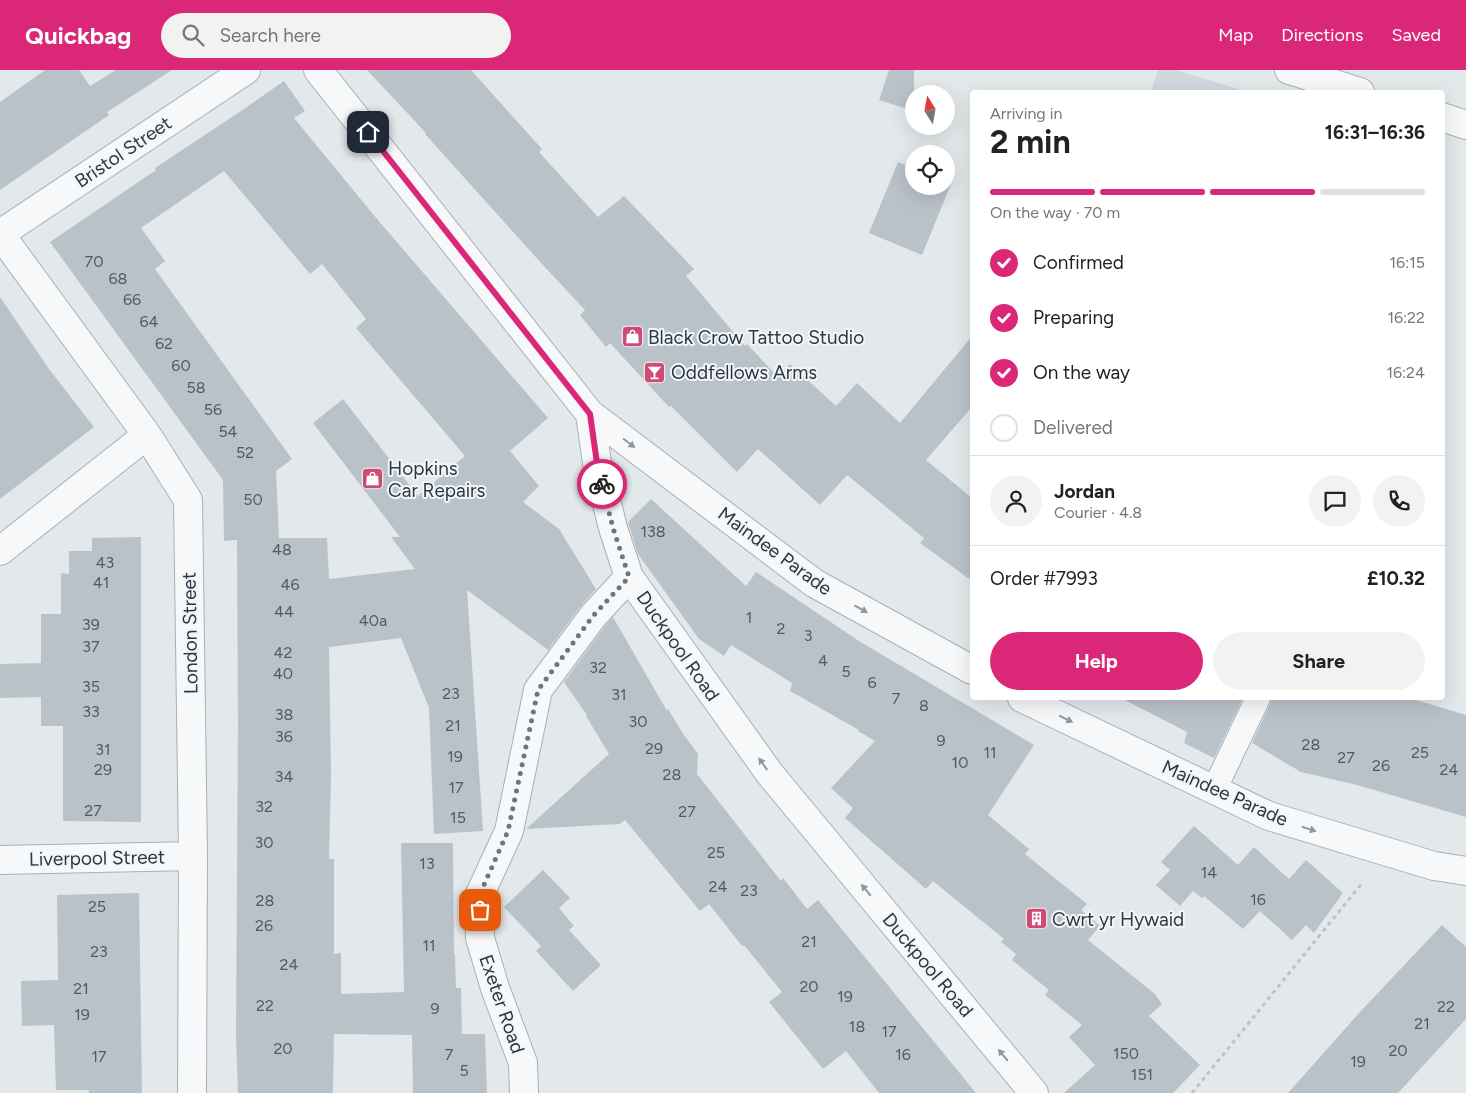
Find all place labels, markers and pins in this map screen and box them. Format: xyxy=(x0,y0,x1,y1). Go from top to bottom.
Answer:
pin xyxy=(347,111,389,153)
shop icon: Black Crow Tattoo Studio xyxy=(620,325,644,349)
place label: Black Crow Tattoo Studio xyxy=(648,326,864,349)
bar icon: Oddfellows Arms xyxy=(643,360,667,384)
place label: Oddfellows Arms xyxy=(671,361,817,384)
place label: Hopkins Car Repairs xyxy=(388,457,486,502)
shop icon: Hopkins Car Repairs xyxy=(360,467,384,491)
pin xyxy=(459,889,501,931)
building icon: Cwrt yr Hywaid xyxy=(1024,907,1048,931)
place label: Cwrt yr Hywaid xyxy=(1052,908,1184,931)

